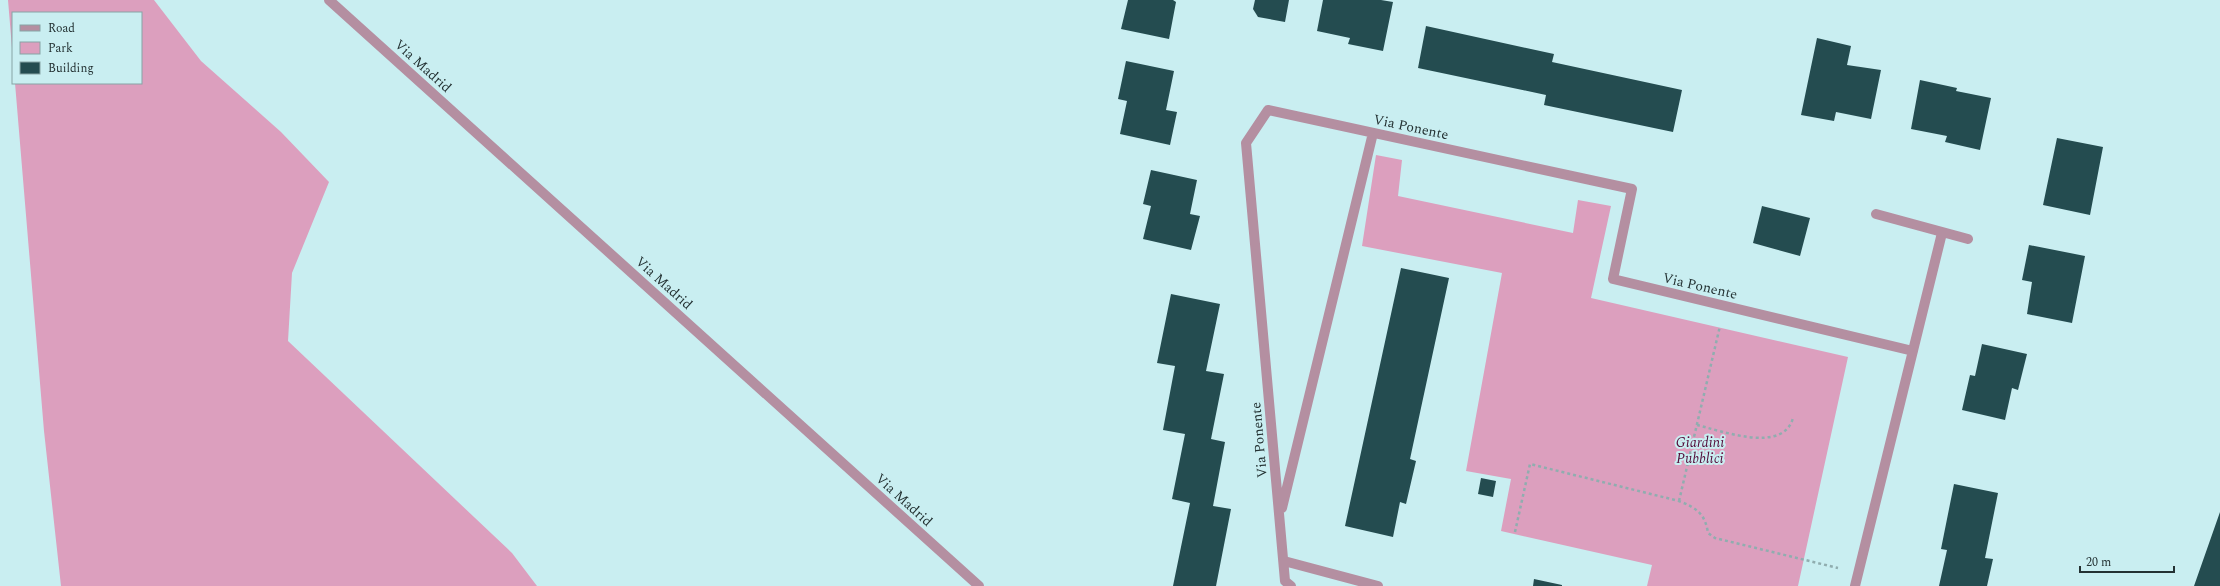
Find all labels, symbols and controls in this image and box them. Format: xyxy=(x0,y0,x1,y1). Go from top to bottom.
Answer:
legend xyxy=(12,12,142,84)
text: Road xyxy=(48,19,75,38)
street label: Via Madrid xyxy=(390,34,457,98)
text: Park xyxy=(48,39,73,58)
text: Building xyxy=(48,59,94,78)
street label: Via Ponente xyxy=(1372,109,1451,145)
street label: Via Madrid xyxy=(631,251,698,315)
street label: Via Ponente xyxy=(1661,267,1740,305)
street label: Via Ponente xyxy=(1245,401,1273,479)
park label: Giardini Pubblici xyxy=(1676,432,1724,469)
street label: Via Madrid xyxy=(871,468,938,532)
scale bar xyxy=(2080,548,2174,574)
text: 20 m xyxy=(2086,553,2111,572)

